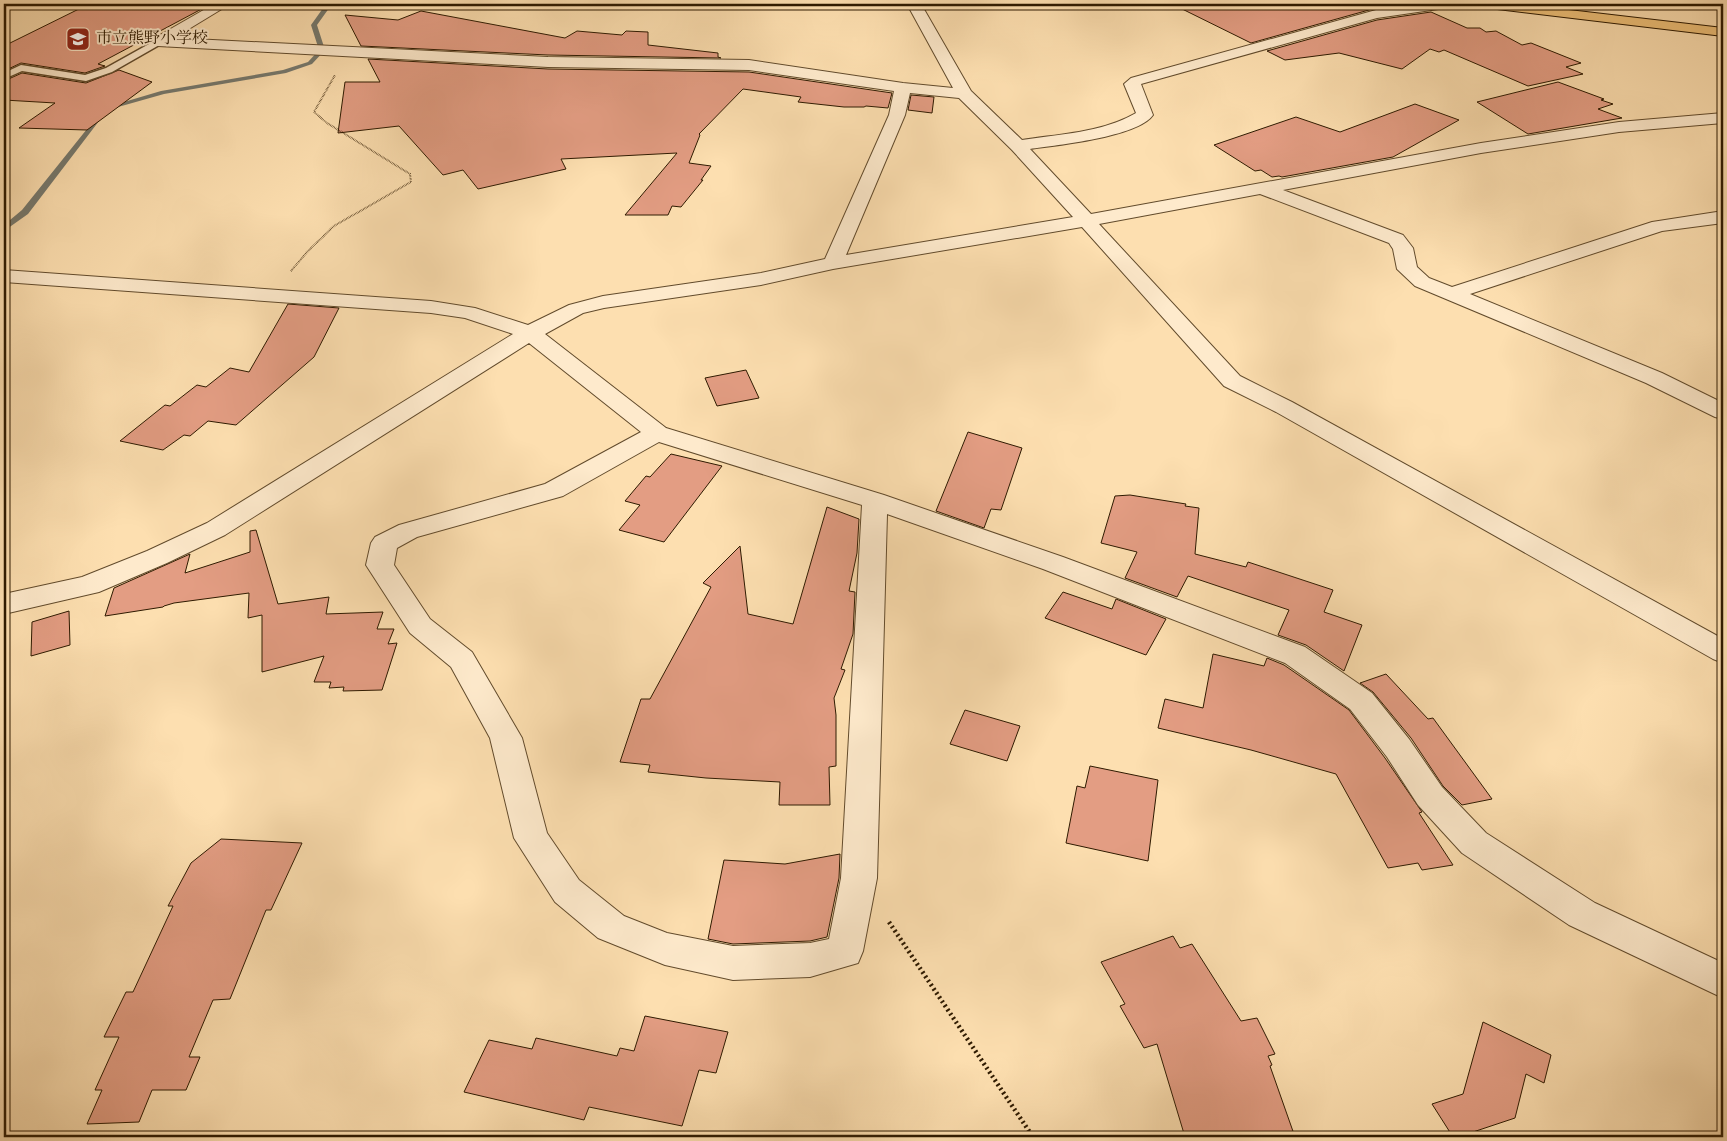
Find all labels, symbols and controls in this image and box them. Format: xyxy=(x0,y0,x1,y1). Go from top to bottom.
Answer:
school or university icon: 市立熊野小学校 xyxy=(65,26,91,52)
place label: 市立熊野小学校 xyxy=(96,28,208,50)

